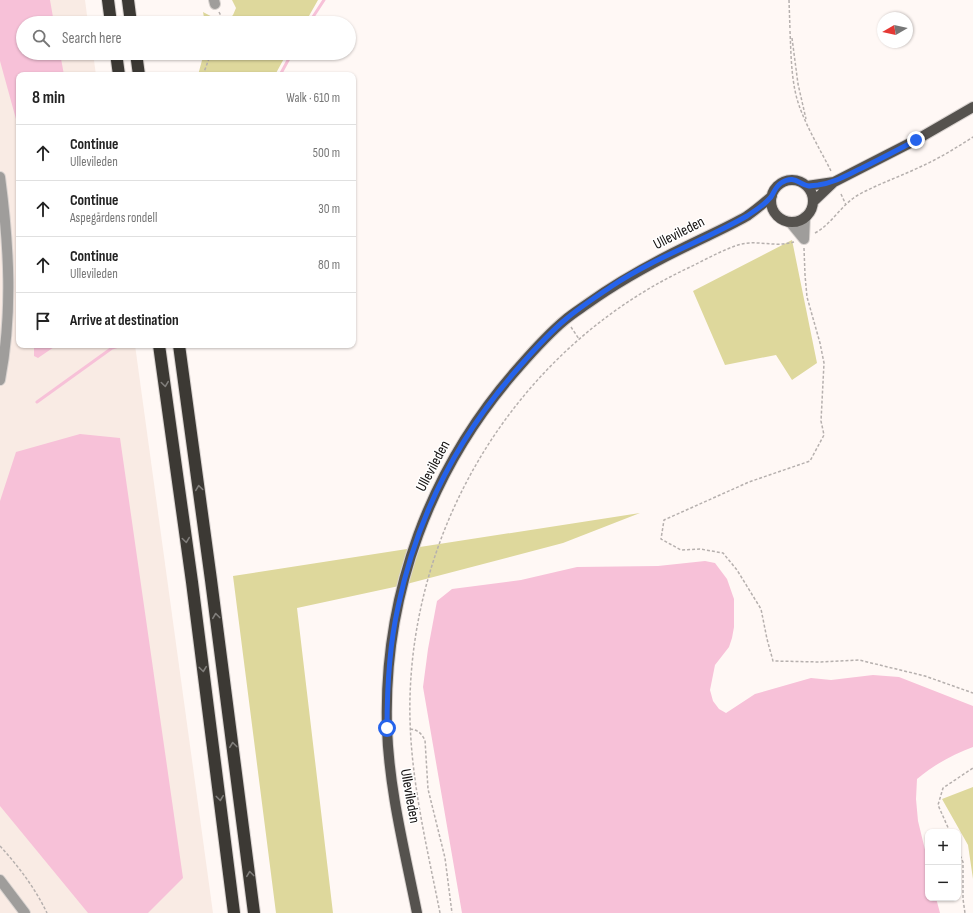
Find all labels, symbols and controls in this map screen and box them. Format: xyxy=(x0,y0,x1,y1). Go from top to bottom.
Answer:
north arrow xyxy=(877,12,913,48)
search box xyxy=(16,16,356,60)
icon: search xyxy=(30,27,52,49)
text: Search here xyxy=(62,29,122,48)
text: 8 min xyxy=(32,88,65,108)
text: Walk · 610 m xyxy=(286,90,340,106)
route end xyxy=(907,131,925,149)
text: Continue xyxy=(70,135,119,154)
icon: ahead xyxy=(32,142,54,164)
text: 500 m xyxy=(313,145,340,161)
text: Ullevileden xyxy=(70,154,118,170)
text: Continue xyxy=(70,191,119,210)
icon: ahead xyxy=(32,198,54,220)
text: 30 m xyxy=(318,201,340,217)
text: Aspegårdens rondell xyxy=(70,210,157,226)
street label: Ullevileden xyxy=(650,212,708,254)
text: Continue xyxy=(70,247,119,266)
icon: ahead xyxy=(32,254,54,276)
text: 80 m xyxy=(318,257,340,273)
text: Ullevileden xyxy=(70,266,118,282)
icon: arrive xyxy=(32,310,54,332)
text: Arrive at destination xyxy=(70,311,179,330)
one-way arrow xyxy=(160,380,169,387)
street label: Ullevileden xyxy=(412,437,454,495)
one-way arrow xyxy=(195,485,204,491)
one-way arrow xyxy=(182,537,191,543)
one-way arrow xyxy=(212,613,221,620)
one-way arrow xyxy=(198,666,207,672)
route start xyxy=(378,719,396,737)
one-way arrow xyxy=(229,742,238,748)
street label: Ullevileden xyxy=(396,767,424,825)
one-way arrow xyxy=(215,795,224,801)
map controls xyxy=(925,829,961,901)
button: + xyxy=(925,829,961,865)
button: − xyxy=(925,865,961,901)
one-way arrow xyxy=(245,871,254,877)

